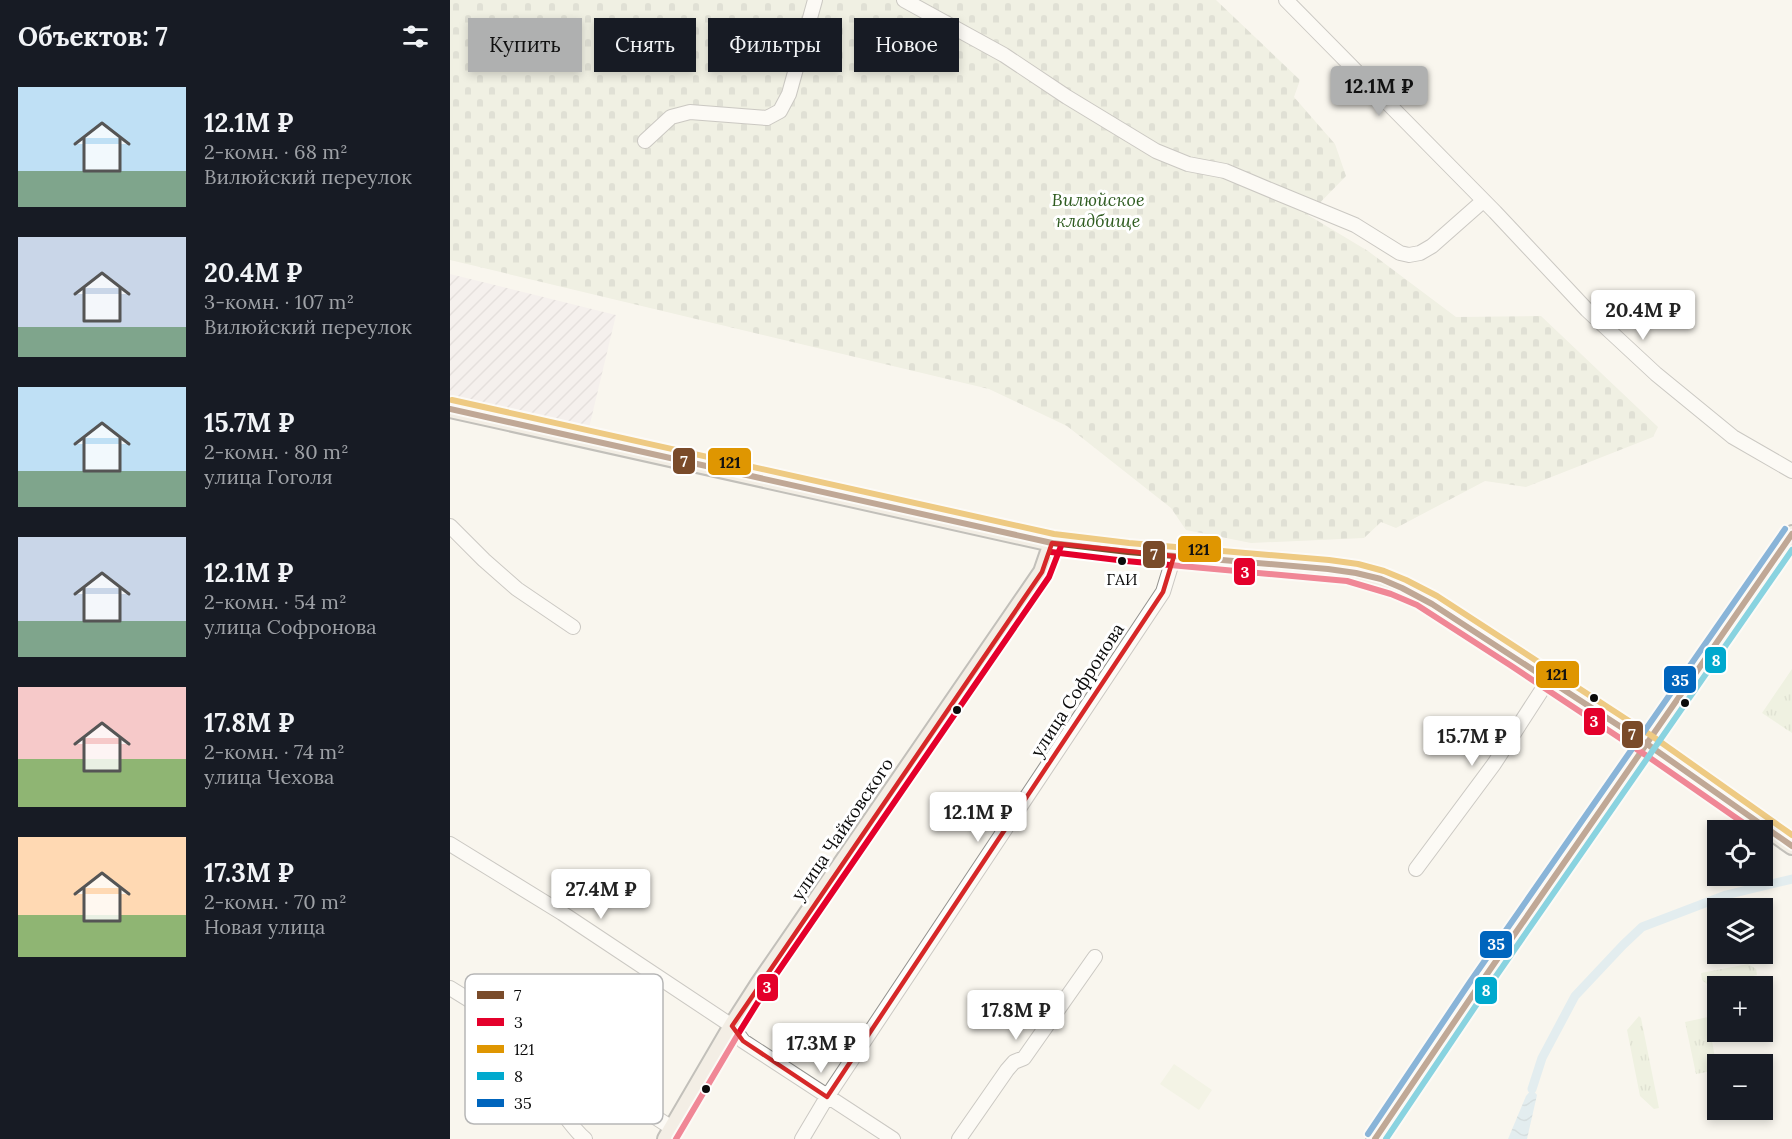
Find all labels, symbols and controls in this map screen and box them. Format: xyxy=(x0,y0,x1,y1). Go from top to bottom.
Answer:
chip: Купить xyxy=(468,18,582,72)
chip: Снять xyxy=(594,18,696,72)
chip: Фильтры xyxy=(708,18,842,72)
chip: Новое xyxy=(854,18,959,72)
text: Объектов: 7 xyxy=(18,20,168,53)
icon: filters xyxy=(399,20,432,53)
pin: 12.1M ₽ xyxy=(1324,66,1434,117)
text: 12.1M ₽ xyxy=(1345,73,1413,98)
text: 12.1M ₽ xyxy=(204,106,293,139)
icon: home xyxy=(66,111,138,183)
text: 2-комн. · 68 m² xyxy=(204,139,348,164)
text: Вилюйский переулок xyxy=(204,164,412,189)
park label: Вилюйское кладбище xyxy=(1051,188,1145,232)
text: 20.4M ₽ xyxy=(204,256,302,289)
icon: home xyxy=(66,261,138,333)
text: 3-комн. · 107 m² xyxy=(204,289,354,314)
pin: 20.4M ₽ xyxy=(1588,290,1698,341)
text: 20.4M ₽ xyxy=(1605,297,1681,322)
text: Вилюйский переулок xyxy=(204,314,412,339)
text: 15.7M ₽ xyxy=(204,406,294,439)
icon: home xyxy=(66,411,138,483)
text: 2-комн. · 80 m² xyxy=(204,439,349,464)
line badge: 7 xyxy=(672,447,696,475)
line badge: 121 xyxy=(707,447,752,476)
text: 7 xyxy=(680,451,688,471)
text: 121 xyxy=(719,452,741,472)
text: улица Гоголя xyxy=(204,464,333,489)
line badge: 121 xyxy=(1177,535,1222,563)
text: 121 xyxy=(1188,539,1210,559)
line badge: 7 xyxy=(1142,540,1166,569)
text: 7 xyxy=(1150,544,1158,564)
marker: ГАИ xyxy=(1116,555,1128,567)
text: 12.1M ₽ xyxy=(204,556,293,589)
line badge: 3 xyxy=(1233,557,1256,586)
icon: home xyxy=(66,561,138,633)
text: 3 xyxy=(1241,562,1250,582)
place label: ГАИ xyxy=(1106,569,1138,589)
text: 2-комн. · 54 m² xyxy=(204,589,347,614)
text: улица Софронова xyxy=(204,614,377,639)
street label: улица Софронова xyxy=(1025,619,1129,761)
line badge: 8 xyxy=(1704,646,1727,674)
text: 8 xyxy=(1711,650,1721,670)
line badge: 121 xyxy=(1535,660,1580,689)
text: 121 xyxy=(1546,664,1568,684)
line badge: 35 xyxy=(1663,665,1697,694)
text: 35 xyxy=(1671,670,1689,690)
unlabelled marker xyxy=(1588,692,1600,704)
unlabelled marker xyxy=(1679,697,1691,709)
unlabelled marker xyxy=(951,704,963,716)
text: 17.8M ₽ xyxy=(204,706,294,739)
line badge: 3 xyxy=(1583,707,1606,736)
icon: home xyxy=(66,711,138,783)
text: 3 xyxy=(1590,711,1599,731)
pin: 15.7M ₽ xyxy=(1417,716,1527,767)
line badge: 7 xyxy=(1621,720,1644,749)
text: 15.7M ₽ xyxy=(1437,723,1507,748)
text: 7 xyxy=(1628,724,1636,744)
text: 2-комн. · 74 m² xyxy=(204,739,345,764)
street label: улица Чайковского xyxy=(786,753,898,905)
text: улица Чехова xyxy=(204,764,334,789)
pin: 12.1M ₽ xyxy=(923,792,1033,843)
text: 12.1M ₽ xyxy=(944,799,1012,824)
map controls xyxy=(1707,820,1773,1120)
button: locate xyxy=(1707,820,1773,886)
text: 17.3M ₽ xyxy=(204,856,294,889)
icon: home xyxy=(66,861,138,933)
pin: 27.4M ₽ xyxy=(546,869,656,920)
text: 27.4M ₽ xyxy=(565,876,637,901)
text: 2-комн. · 70 m² xyxy=(204,889,347,914)
button: layers xyxy=(1707,898,1773,964)
text: Новая улица xyxy=(204,914,325,939)
line badge: 35 xyxy=(1479,930,1513,959)
text: 35 xyxy=(1487,934,1505,954)
line badge: 3 xyxy=(756,973,779,1002)
legend xyxy=(465,974,663,1124)
line badge: 8 xyxy=(1474,976,1498,1005)
button: + xyxy=(1707,976,1773,1042)
text: 3 xyxy=(763,977,772,997)
text: 8 xyxy=(1481,980,1491,1000)
text: 7 xyxy=(514,985,522,1005)
pin: 17.8M ₽ xyxy=(961,990,1071,1041)
text: 17.8M ₽ xyxy=(981,997,1051,1022)
text: 3 xyxy=(514,1012,523,1032)
pin: 17.3M ₽ xyxy=(766,1023,876,1074)
text: 17.3M ₽ xyxy=(786,1030,856,1055)
text: 121 xyxy=(514,1039,534,1059)
button: − xyxy=(1707,1054,1773,1120)
text: 8 xyxy=(514,1066,523,1086)
unlabelled marker xyxy=(700,1083,712,1095)
text: 35 xyxy=(514,1093,532,1113)

